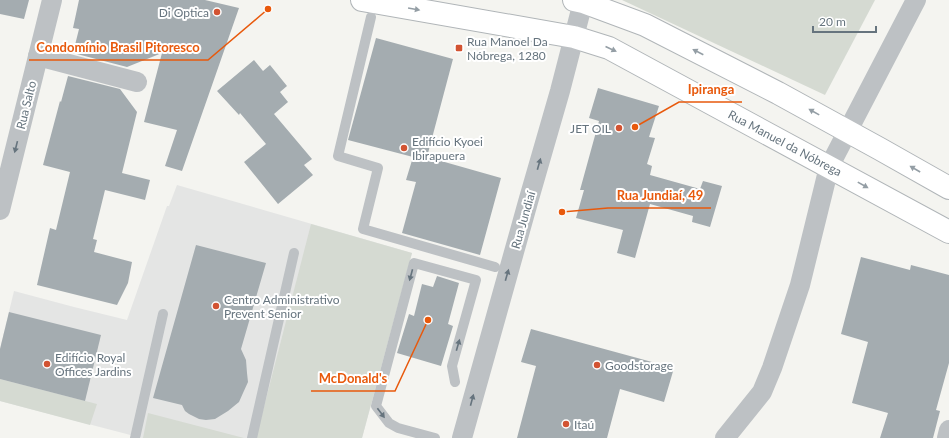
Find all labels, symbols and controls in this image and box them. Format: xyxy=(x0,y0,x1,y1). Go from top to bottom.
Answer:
place label: Di Optica xyxy=(159,5,209,20)
one-way arrow xyxy=(408,6,420,12)
marker: Di Optica xyxy=(212,7,222,17)
scale bar xyxy=(813,8,876,34)
text: 20 m xyxy=(819,14,846,29)
place label: Rua Manoel Da Nóbrega, 1280 xyxy=(467,34,548,63)
callout: Condomínio Brasil Pitoresco xyxy=(29,35,208,60)
text: Condomínio Brasil Pitoresco xyxy=(36,39,200,55)
marker: Rua Manoel Da Nóbrega, 1280 xyxy=(454,43,464,53)
one-way arrow xyxy=(605,46,616,52)
one-way arrow xyxy=(692,49,704,55)
callout: Ipiranga xyxy=(679,77,742,102)
street label: Rua Salto xyxy=(13,79,39,131)
text: Ipiranga xyxy=(688,81,734,97)
street label: Rua Manuel da Nóbrega xyxy=(726,107,844,179)
one-way arrow xyxy=(808,109,819,116)
place label: JET OIL xyxy=(570,121,611,136)
marker: JET OIL xyxy=(614,123,624,133)
place label: Edifício Kyoei Ibirapuera xyxy=(412,134,483,163)
one-way arrow xyxy=(12,140,18,153)
marker: Edifício Kyoei Ibirapuera xyxy=(399,143,409,153)
one-way arrow xyxy=(536,158,542,170)
one-way arrow xyxy=(909,165,921,172)
one-way arrow xyxy=(858,182,869,189)
callout: Rua Jundiaí, 49 xyxy=(608,183,711,208)
text: Rua Jundiaí, 49 xyxy=(617,187,703,203)
street label: Rua Jundiaí xyxy=(508,188,539,251)
one-way arrow xyxy=(504,269,510,281)
one-way arrow xyxy=(408,270,414,282)
place label: Centro Administrativo Prevent Senior xyxy=(224,292,340,321)
marker: Centro Administrativo Prevent Senior xyxy=(211,301,221,311)
one-way arrow xyxy=(455,338,461,350)
place label: Edifício Royal Offices Jardins xyxy=(55,350,132,379)
place label: Goodstorage xyxy=(605,358,673,373)
marker: Edifício Royal Offices Jardins xyxy=(42,359,52,369)
marker: Goodstorage xyxy=(592,360,602,370)
callout: McDonald's xyxy=(311,366,395,391)
text: McDonald's xyxy=(319,370,387,386)
one-way arrow xyxy=(470,394,476,407)
one-way arrow xyxy=(377,408,385,418)
place label: Itaú xyxy=(574,417,594,432)
marker: Itaú xyxy=(561,419,571,429)

